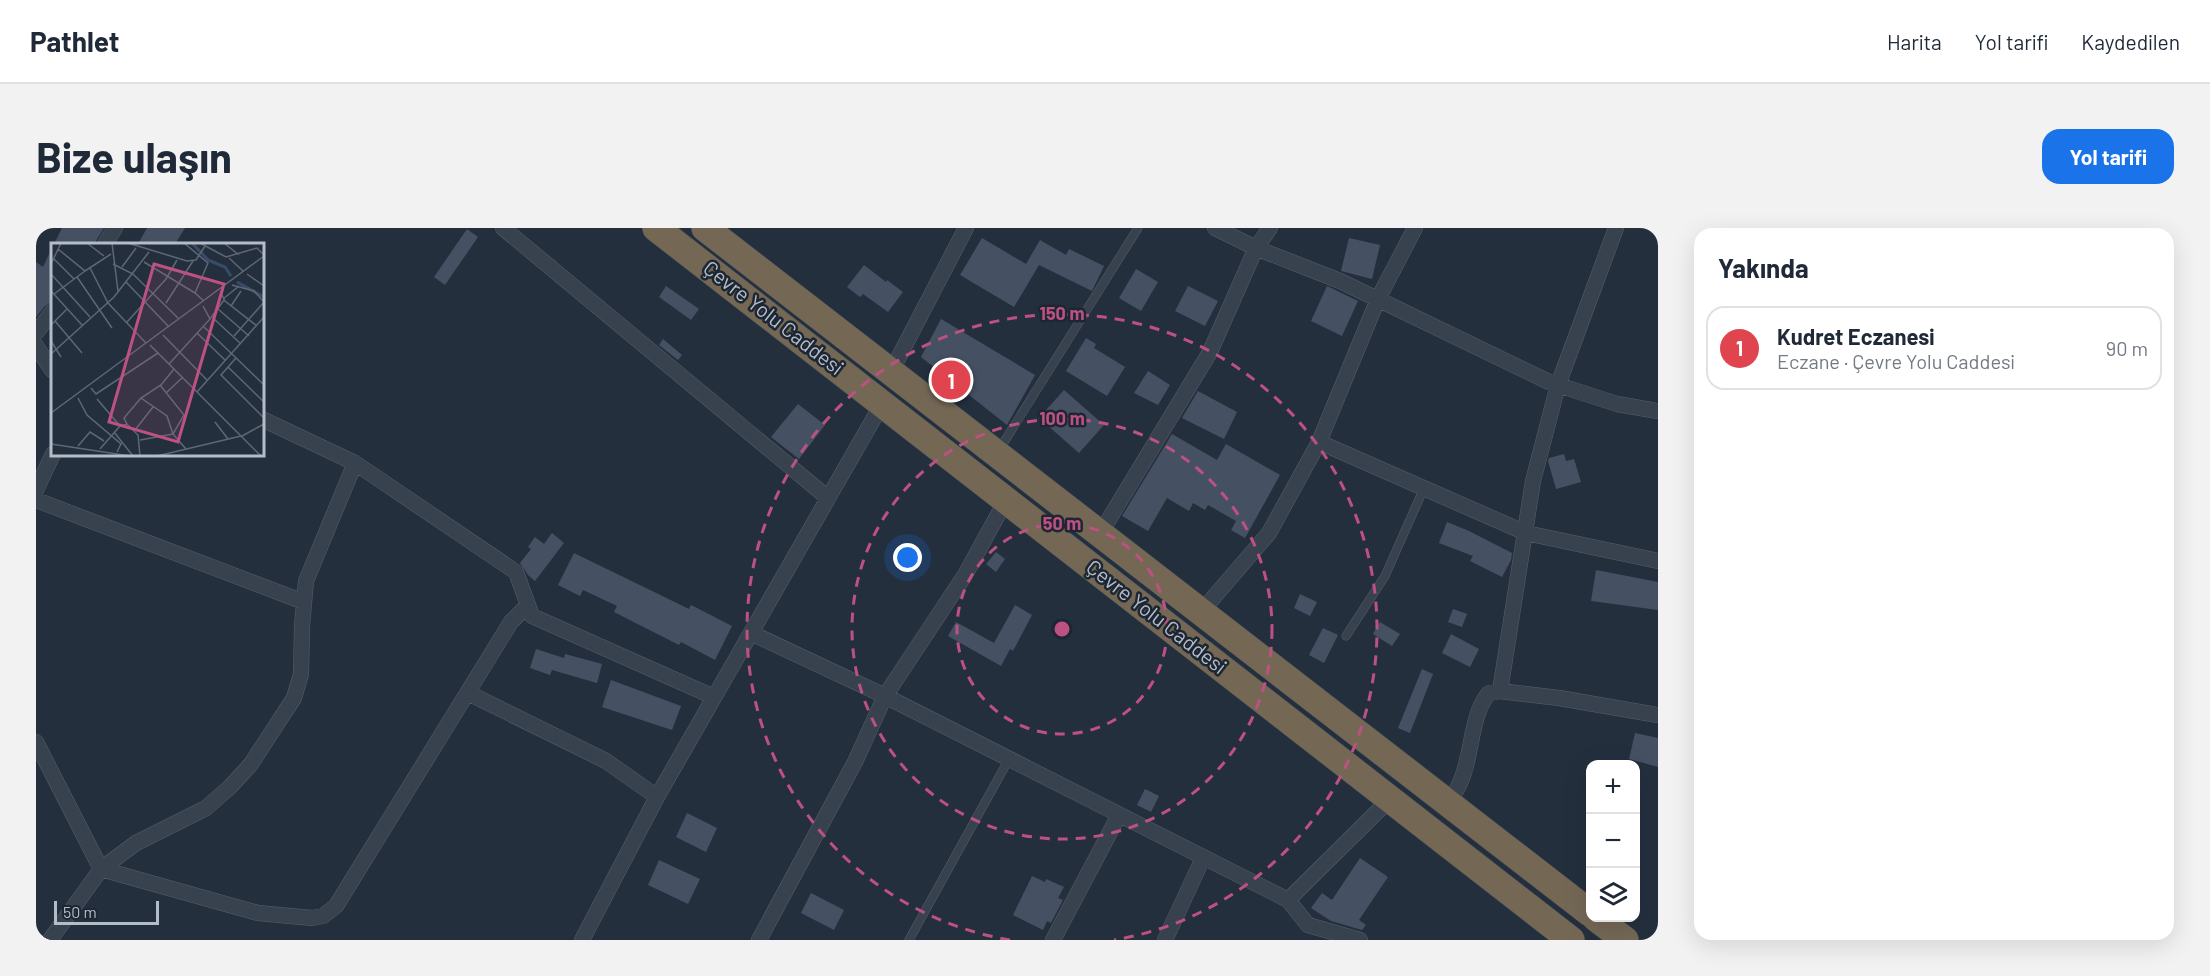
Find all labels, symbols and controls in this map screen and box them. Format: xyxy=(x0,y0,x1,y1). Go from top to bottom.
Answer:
text: Pathlet xyxy=(30,24,119,58)
text: Harita xyxy=(1887,29,1942,54)
text: Yol tarifi xyxy=(1975,29,2048,54)
text: Kaydedilen xyxy=(2081,29,2180,54)
button: Yol tarifi xyxy=(2042,129,2174,184)
text: Bize ulaşın xyxy=(36,131,232,181)
inset map xyxy=(51,243,264,456)
text: Yakında xyxy=(1718,252,1809,283)
street label: Çevre Yolu Caddesi xyxy=(699,254,849,379)
text: 150 m xyxy=(1040,302,1084,324)
text: Kudret Eczanesi xyxy=(1777,323,1935,349)
text: 1 xyxy=(1736,336,1743,360)
text: 90 m xyxy=(2106,336,2148,360)
text: Eczane · Çevre Yolu Caddesi xyxy=(1777,349,2015,373)
pin: 1 xyxy=(932,358,970,402)
text: 100 m xyxy=(1039,407,1085,429)
text: 50 m xyxy=(1043,512,1081,534)
your location xyxy=(893,543,922,572)
street label: Çevre Yolu Caddesi xyxy=(1082,553,1232,678)
centre of rings xyxy=(1052,619,1072,639)
map controls xyxy=(1586,760,1640,922)
button: + xyxy=(1586,760,1640,814)
button: − xyxy=(1586,814,1640,868)
button: layers xyxy=(1586,868,1640,922)
scale bar xyxy=(54,898,159,926)
text: 50 m xyxy=(63,902,97,921)

